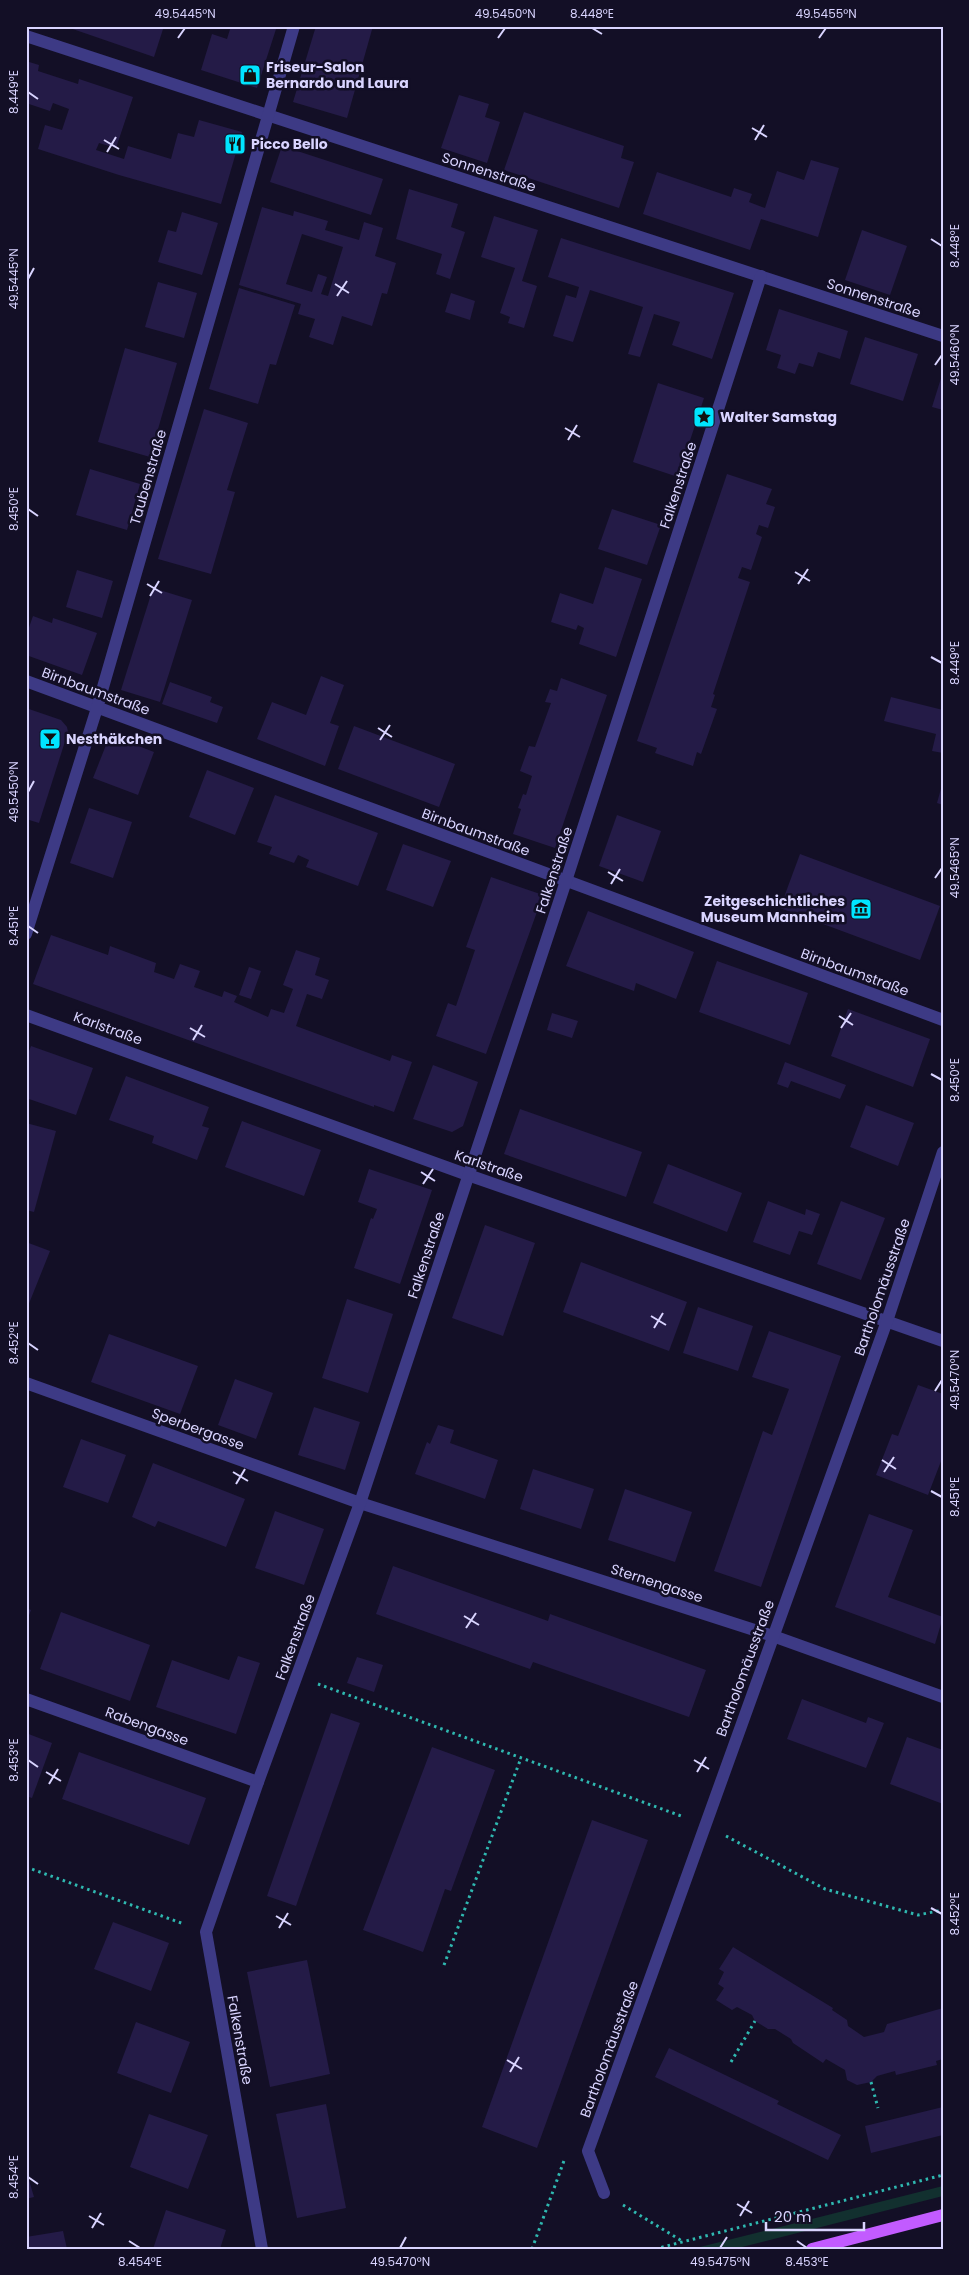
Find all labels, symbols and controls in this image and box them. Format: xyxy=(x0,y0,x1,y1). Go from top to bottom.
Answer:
text: 49.5445°N xyxy=(154,5,216,22)
text: 49.5450°N xyxy=(474,5,536,22)
text: 8.448°E xyxy=(570,5,614,22)
text: 49.5455°N xyxy=(795,5,857,22)
place label: Friseur-Salon Bernardo und Laura xyxy=(266,57,409,93)
shop icon: Friseur-Salon Bernardo und Laura xyxy=(238,63,262,87)
text: 8.449°E xyxy=(5,70,22,114)
restaurant icon: Picco Bello xyxy=(223,132,247,156)
place label: Picco Bello xyxy=(251,134,328,154)
street label: Sonnenstraße xyxy=(439,147,539,197)
text: 8.448°E xyxy=(946,224,963,268)
text: 49.5445°N xyxy=(5,248,22,310)
street label: Sonnenstraße xyxy=(824,273,924,323)
text: 49.5460°N xyxy=(946,324,963,386)
place icon: Walter Samstag xyxy=(692,405,716,429)
place label: Walter Samstag xyxy=(720,407,837,427)
street label: Taubenstraße xyxy=(125,427,171,527)
street label: Falkenstraße xyxy=(655,439,702,531)
text: 8.450°E xyxy=(5,487,22,531)
text: 8.449°E xyxy=(946,641,963,685)
street label: Birnbaumstraße xyxy=(39,662,153,720)
bar icon: Nesthäkchen xyxy=(38,727,62,751)
place label: Nesthäkchen xyxy=(66,729,162,749)
text: 49.5450°N xyxy=(5,761,22,823)
street label: Birnbaumstraße xyxy=(419,803,533,861)
street label: Falkenstraße xyxy=(531,824,578,916)
text: 49.5465°N xyxy=(946,837,963,899)
place label: Zeitgeschichtliches Museum Mannheim xyxy=(701,891,845,927)
museum icon: Zeitgeschichtliches Museum Mannheim xyxy=(849,897,873,921)
text: 8.451°E xyxy=(5,906,22,946)
street label: Birnbaumstraße xyxy=(798,943,912,1001)
street label: Karlstraße xyxy=(71,1006,145,1050)
text: 8.450°E xyxy=(946,1058,963,1102)
street label: Karlstraße xyxy=(452,1145,527,1187)
street label: Falkenstraße xyxy=(403,1209,450,1301)
street label: Bartholomäusstraße xyxy=(849,1215,915,1358)
text: 8.452°E xyxy=(5,1321,22,1365)
text: 49.5470°N xyxy=(946,1350,963,1410)
street label: Sperbergasse xyxy=(149,1403,247,1455)
text: 8.451°E xyxy=(946,1477,963,1517)
street label: Sternengasse xyxy=(608,1559,706,1607)
street label: Falkenstraße xyxy=(270,1591,320,1683)
street label: Bartholomäusstraße xyxy=(711,1597,779,1739)
street label: Rabengasse xyxy=(103,1702,192,1750)
text: 8.453°E xyxy=(5,1738,22,1782)
text: 8.452°E xyxy=(946,1892,963,1936)
street label: Bartholomäusstraße xyxy=(575,1978,643,2120)
street label: Falkenstraße xyxy=(222,1994,258,2086)
text: 8.454°E xyxy=(5,2155,22,2199)
scale bar xyxy=(766,2200,864,2232)
text: 20 m xyxy=(774,2206,812,2227)
text: 8.454°E xyxy=(118,2253,162,2270)
text: 49.5470°N xyxy=(370,2253,430,2270)
text: 49.5475°N xyxy=(690,2253,750,2270)
text: 8.453°E xyxy=(785,2253,829,2270)

